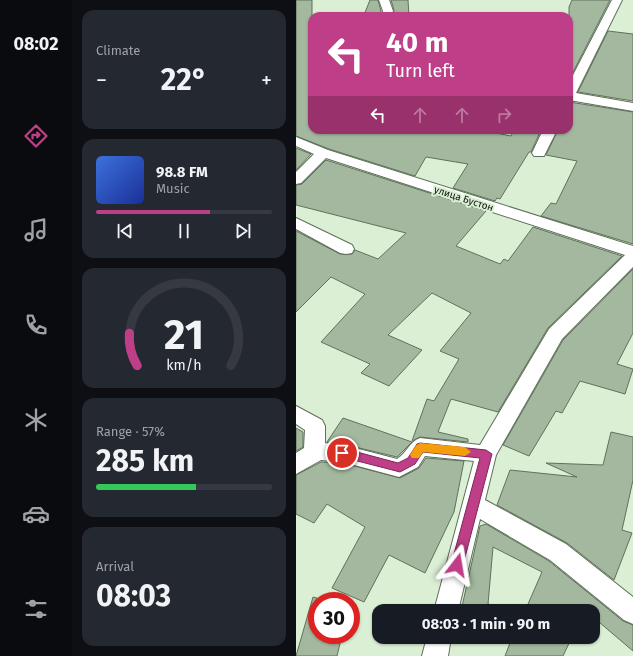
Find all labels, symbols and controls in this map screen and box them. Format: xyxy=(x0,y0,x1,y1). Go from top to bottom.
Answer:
text: 40 m xyxy=(386,26,449,59)
icon: left xyxy=(320,28,372,80)
text: 08:02 xyxy=(14,33,58,55)
text: Climate xyxy=(96,43,140,58)
text: Turn left xyxy=(386,60,455,82)
text: 22° xyxy=(161,62,207,98)
text: − xyxy=(96,67,107,94)
text: + xyxy=(261,67,272,94)
icon: left xyxy=(367,104,389,126)
icon: ahead xyxy=(409,104,431,126)
icon: ahead xyxy=(451,104,473,126)
icon: right xyxy=(493,104,515,126)
icon: directions xyxy=(22,122,50,150)
text: 98.8 FM xyxy=(156,163,208,181)
text: Music xyxy=(156,181,190,196)
street label: улица Бустон xyxy=(432,184,495,214)
icon: music xyxy=(22,216,50,244)
icon: previous xyxy=(114,220,136,242)
icon: pause xyxy=(173,220,195,242)
icon: next xyxy=(232,220,254,242)
text: 21 xyxy=(164,310,204,360)
icon: phone xyxy=(22,311,50,339)
text: km/h xyxy=(166,357,202,374)
icon: climate xyxy=(22,406,50,434)
text: Range · 57% xyxy=(96,424,165,439)
pin xyxy=(325,436,359,470)
icon: arrive xyxy=(331,442,353,464)
text: 285 km xyxy=(96,443,194,479)
icon: car xyxy=(22,500,50,528)
position arrow xyxy=(436,544,478,586)
text: Arrival xyxy=(96,559,134,574)
text: 08:03 xyxy=(96,578,171,614)
speed limit sign: 30 xyxy=(308,592,360,644)
icon: filters xyxy=(22,595,50,623)
text: 08:03 · 1 min · 90 m xyxy=(422,615,550,633)

